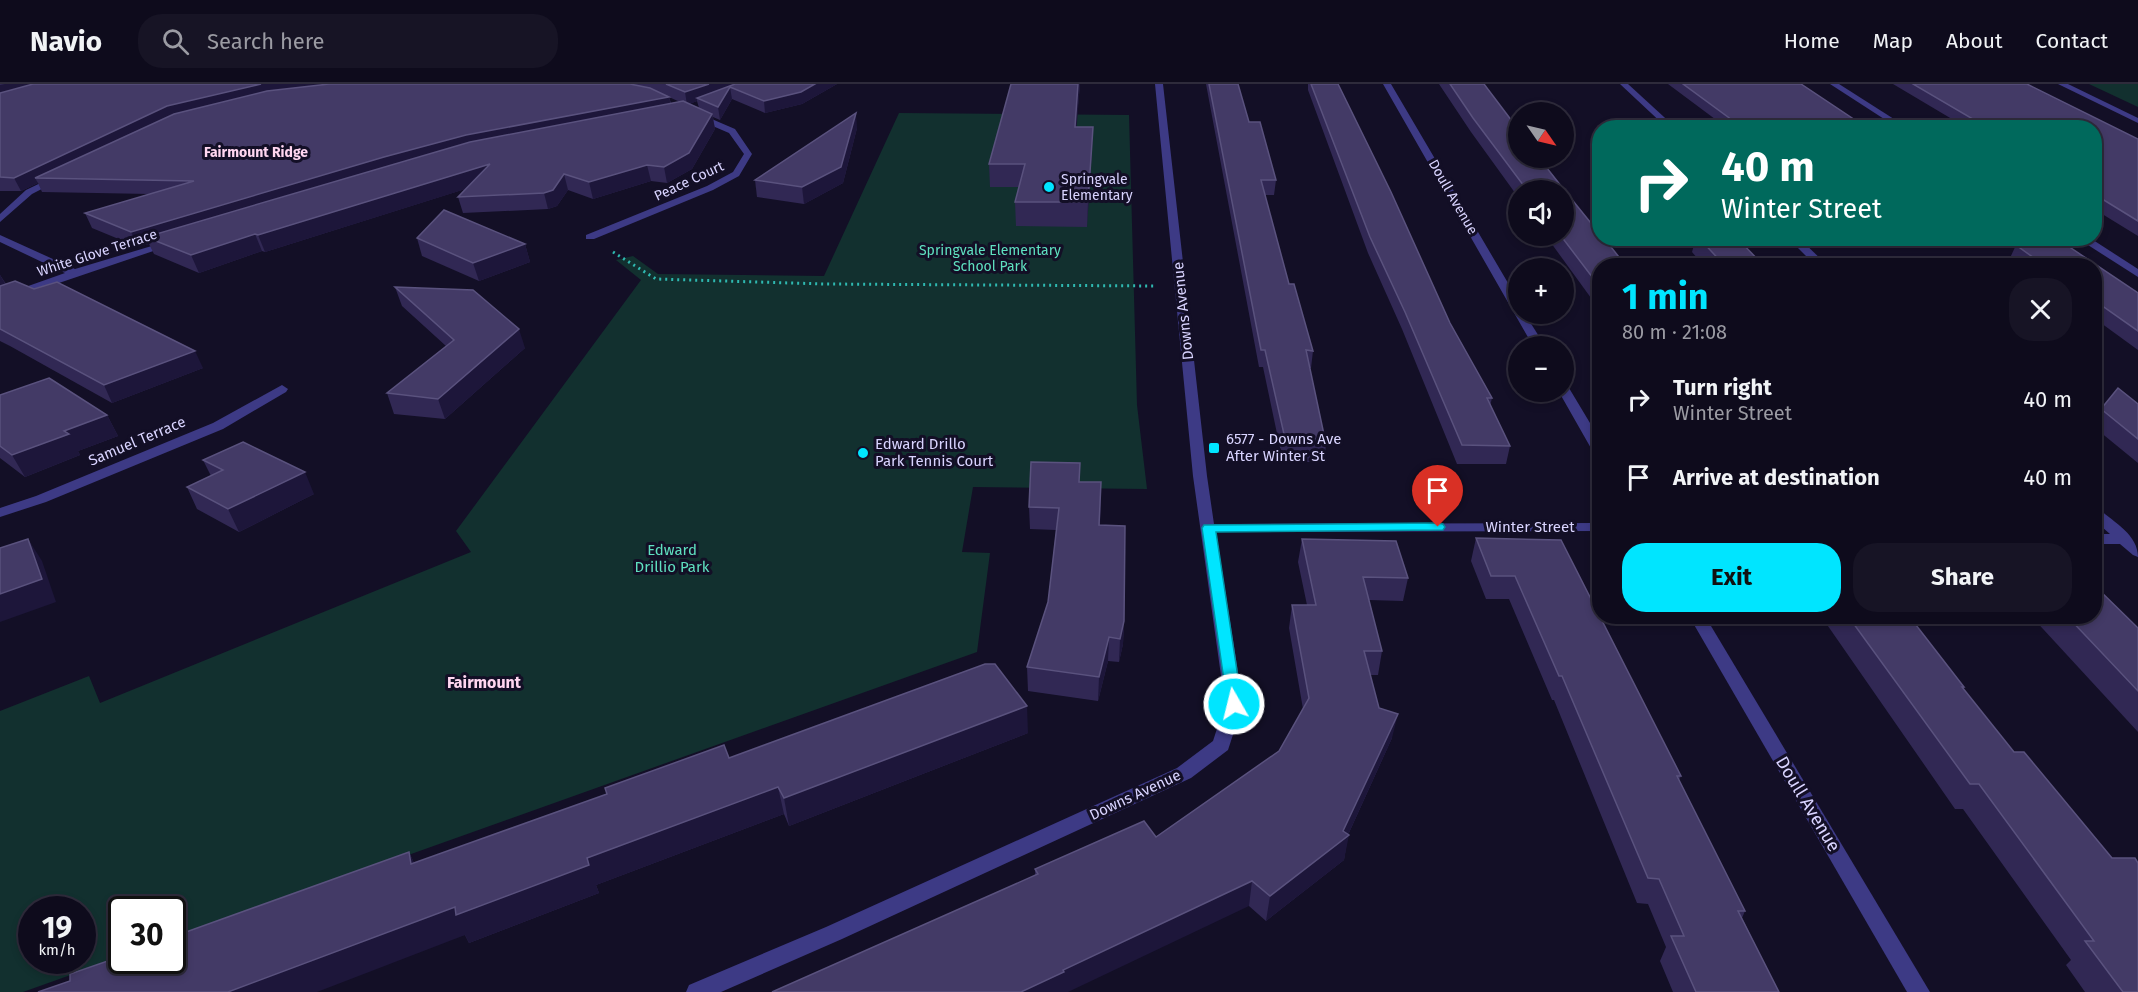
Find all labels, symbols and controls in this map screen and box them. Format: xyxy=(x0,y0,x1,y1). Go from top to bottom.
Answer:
search box xyxy=(138,14,558,68)
text: Navio xyxy=(30,25,102,58)
icon: search xyxy=(159,25,192,58)
text: Search here xyxy=(207,28,325,55)
text: Home xyxy=(1784,28,1840,54)
text: Map xyxy=(1873,28,1913,54)
text: About xyxy=(1946,28,2003,54)
text: Contact xyxy=(2036,28,2108,54)
north arrow xyxy=(1508,102,1574,168)
map controls xyxy=(1508,102,1574,402)
text: 40 m xyxy=(1721,142,1815,192)
district label: Fairmount Ridge xyxy=(204,144,308,161)
icon: right xyxy=(1622,144,1700,222)
street label: Doull Avenue xyxy=(1425,156,1481,238)
street label: Peace Court xyxy=(651,157,727,205)
place label: Springvale Elementary xyxy=(1061,171,1133,204)
marker: Springvale Elementary xyxy=(1042,180,1056,194)
button: sound xyxy=(1508,180,1574,246)
text: Winter Street xyxy=(1721,193,1882,225)
street label: White Glove Terrace xyxy=(35,226,159,280)
park label: Springvale Elementary School Park xyxy=(919,242,1061,275)
button: + xyxy=(1508,258,1574,324)
street label: Downs Avenue xyxy=(1169,261,1197,361)
text: 1 min xyxy=(1622,275,1709,319)
button: close xyxy=(2009,278,2072,341)
text: 80 m · 21:08 xyxy=(1622,320,1727,344)
button: − xyxy=(1508,336,1574,402)
text: Turn right xyxy=(1673,374,1772,401)
icon: right xyxy=(1622,383,1655,416)
text: 40 m xyxy=(2023,386,2072,413)
text: Winter Street xyxy=(1673,401,1792,425)
street label: Samuel Terrace xyxy=(86,412,188,470)
place label: 6577 - Downs Ave After Winter St xyxy=(1226,430,1341,465)
place label: Edward Drillo Park Tennis Court xyxy=(875,435,994,470)
marker: 6577 - Downs Ave After Winter St xyxy=(1207,441,1221,455)
marker: Edward Drillo Park Tennis Court xyxy=(856,446,870,460)
icon: arrive xyxy=(1622,461,1655,494)
text: Arrive at destination xyxy=(1673,464,1880,491)
text: 40 m xyxy=(2023,464,2072,491)
pin xyxy=(1412,465,1463,527)
icon: arrive xyxy=(1421,474,1454,507)
street label: Winter Street xyxy=(1485,518,1575,536)
park label: Edward Drillio Park xyxy=(635,541,710,576)
button: Exit xyxy=(1622,543,1841,612)
button: Share xyxy=(1853,543,2072,612)
position arrow xyxy=(1202,672,1266,736)
district label: Fairmount xyxy=(447,673,522,692)
street label: Doull Avenue xyxy=(1771,752,1845,856)
street label: Downs Avenue xyxy=(1086,766,1184,824)
speed limit sign: 30 xyxy=(108,896,186,974)
text: 19 xyxy=(42,910,72,946)
text: km/h xyxy=(38,941,76,959)

